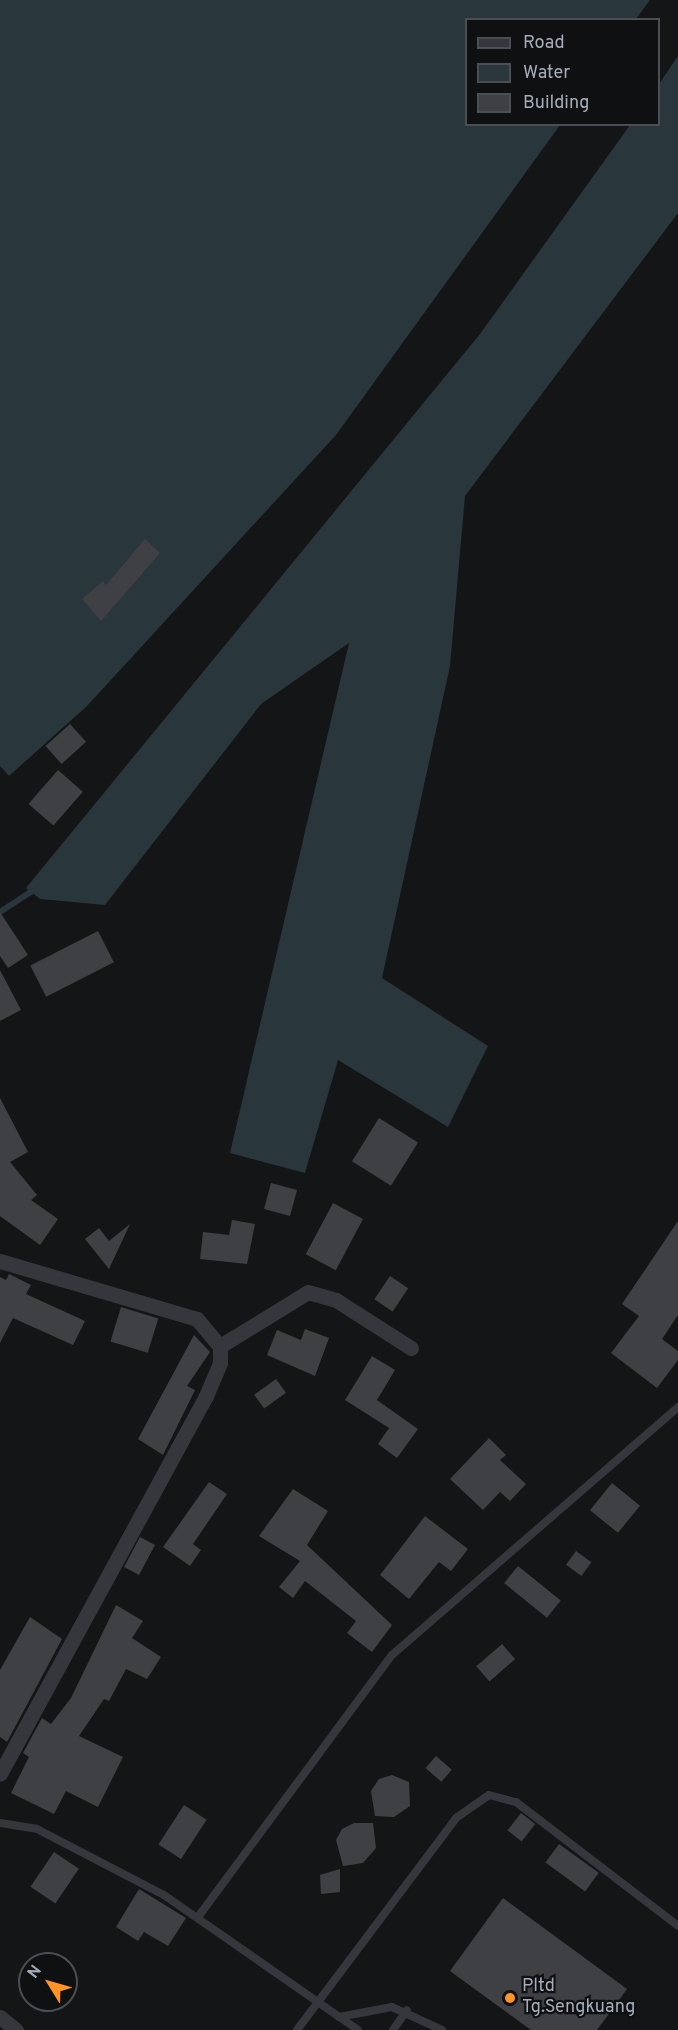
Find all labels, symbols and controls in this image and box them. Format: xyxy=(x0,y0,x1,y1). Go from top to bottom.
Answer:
legend xyxy=(465,18,660,126)
text: Road xyxy=(523,32,565,55)
text: Water xyxy=(523,62,570,85)
text: Building xyxy=(523,92,589,115)
north arrow xyxy=(18,1952,78,2012)
text: N xyxy=(24,1962,47,1983)
place label: Pltd Tg.Sengkuang xyxy=(522,1977,635,2020)
marker: Pltd Tg.Sengkuang xyxy=(503,1991,517,2005)

